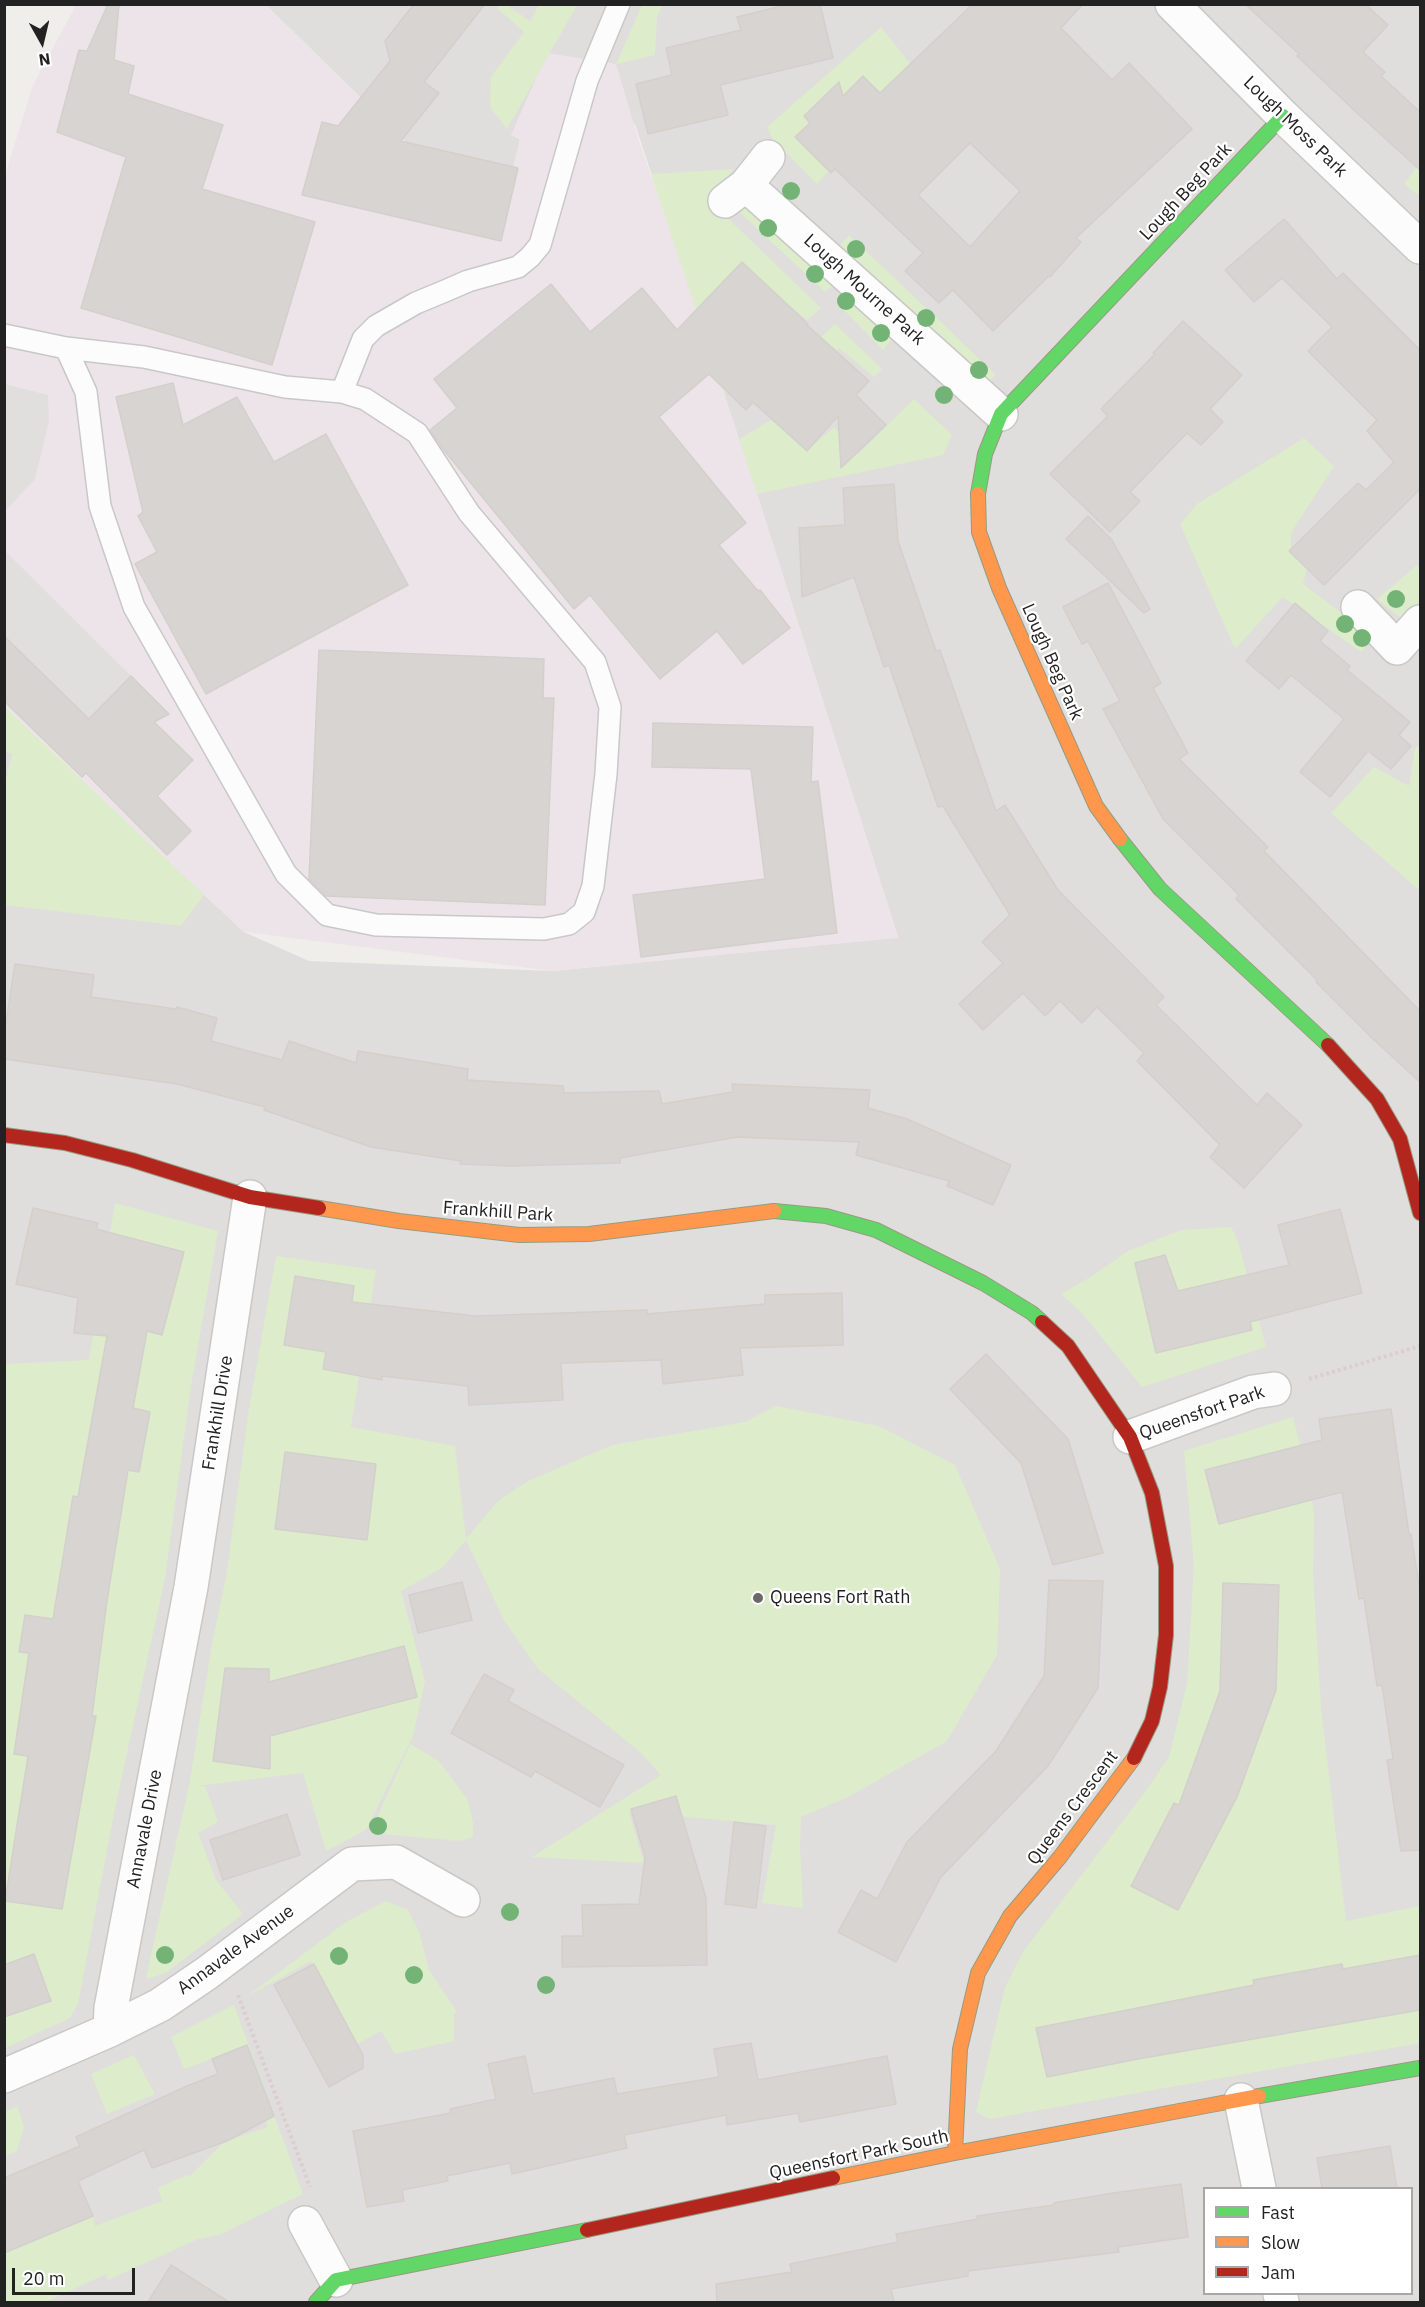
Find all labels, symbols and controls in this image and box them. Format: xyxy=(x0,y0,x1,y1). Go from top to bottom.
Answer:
north arrow xyxy=(12,12,72,72)
text: N xyxy=(37,49,52,71)
street label: Lough Moss Park xyxy=(1239,72,1351,182)
street label: Lough Beg Park xyxy=(1135,139,1237,245)
street label: Lough Mourne Park xyxy=(799,230,929,350)
street label: Lough Beg Park xyxy=(1017,601,1087,723)
street label: Frankhill Park xyxy=(442,1197,554,1227)
street label: Frankhill Drive xyxy=(198,1354,238,1472)
street label: Queensfort Park xyxy=(1136,1381,1268,1445)
place label: Queens Fort Rath xyxy=(770,1587,910,1609)
marker: Queens Fort Rath xyxy=(751,1591,765,1605)
street label: Queens Crescent xyxy=(1023,1747,1123,1869)
street label: Annavale Drive xyxy=(123,1768,167,1890)
street label: Annavale Avenue xyxy=(173,1900,299,2000)
street label: Queensfort Park South xyxy=(767,2125,951,2185)
legend xyxy=(1203,2187,1413,2295)
text: Fast xyxy=(1261,2201,1295,2224)
text: Slow xyxy=(1261,2231,1300,2254)
scale bar xyxy=(15,2256,138,2294)
text: Jam xyxy=(1261,2261,1296,2284)
text: 20 m xyxy=(23,2267,65,2290)

